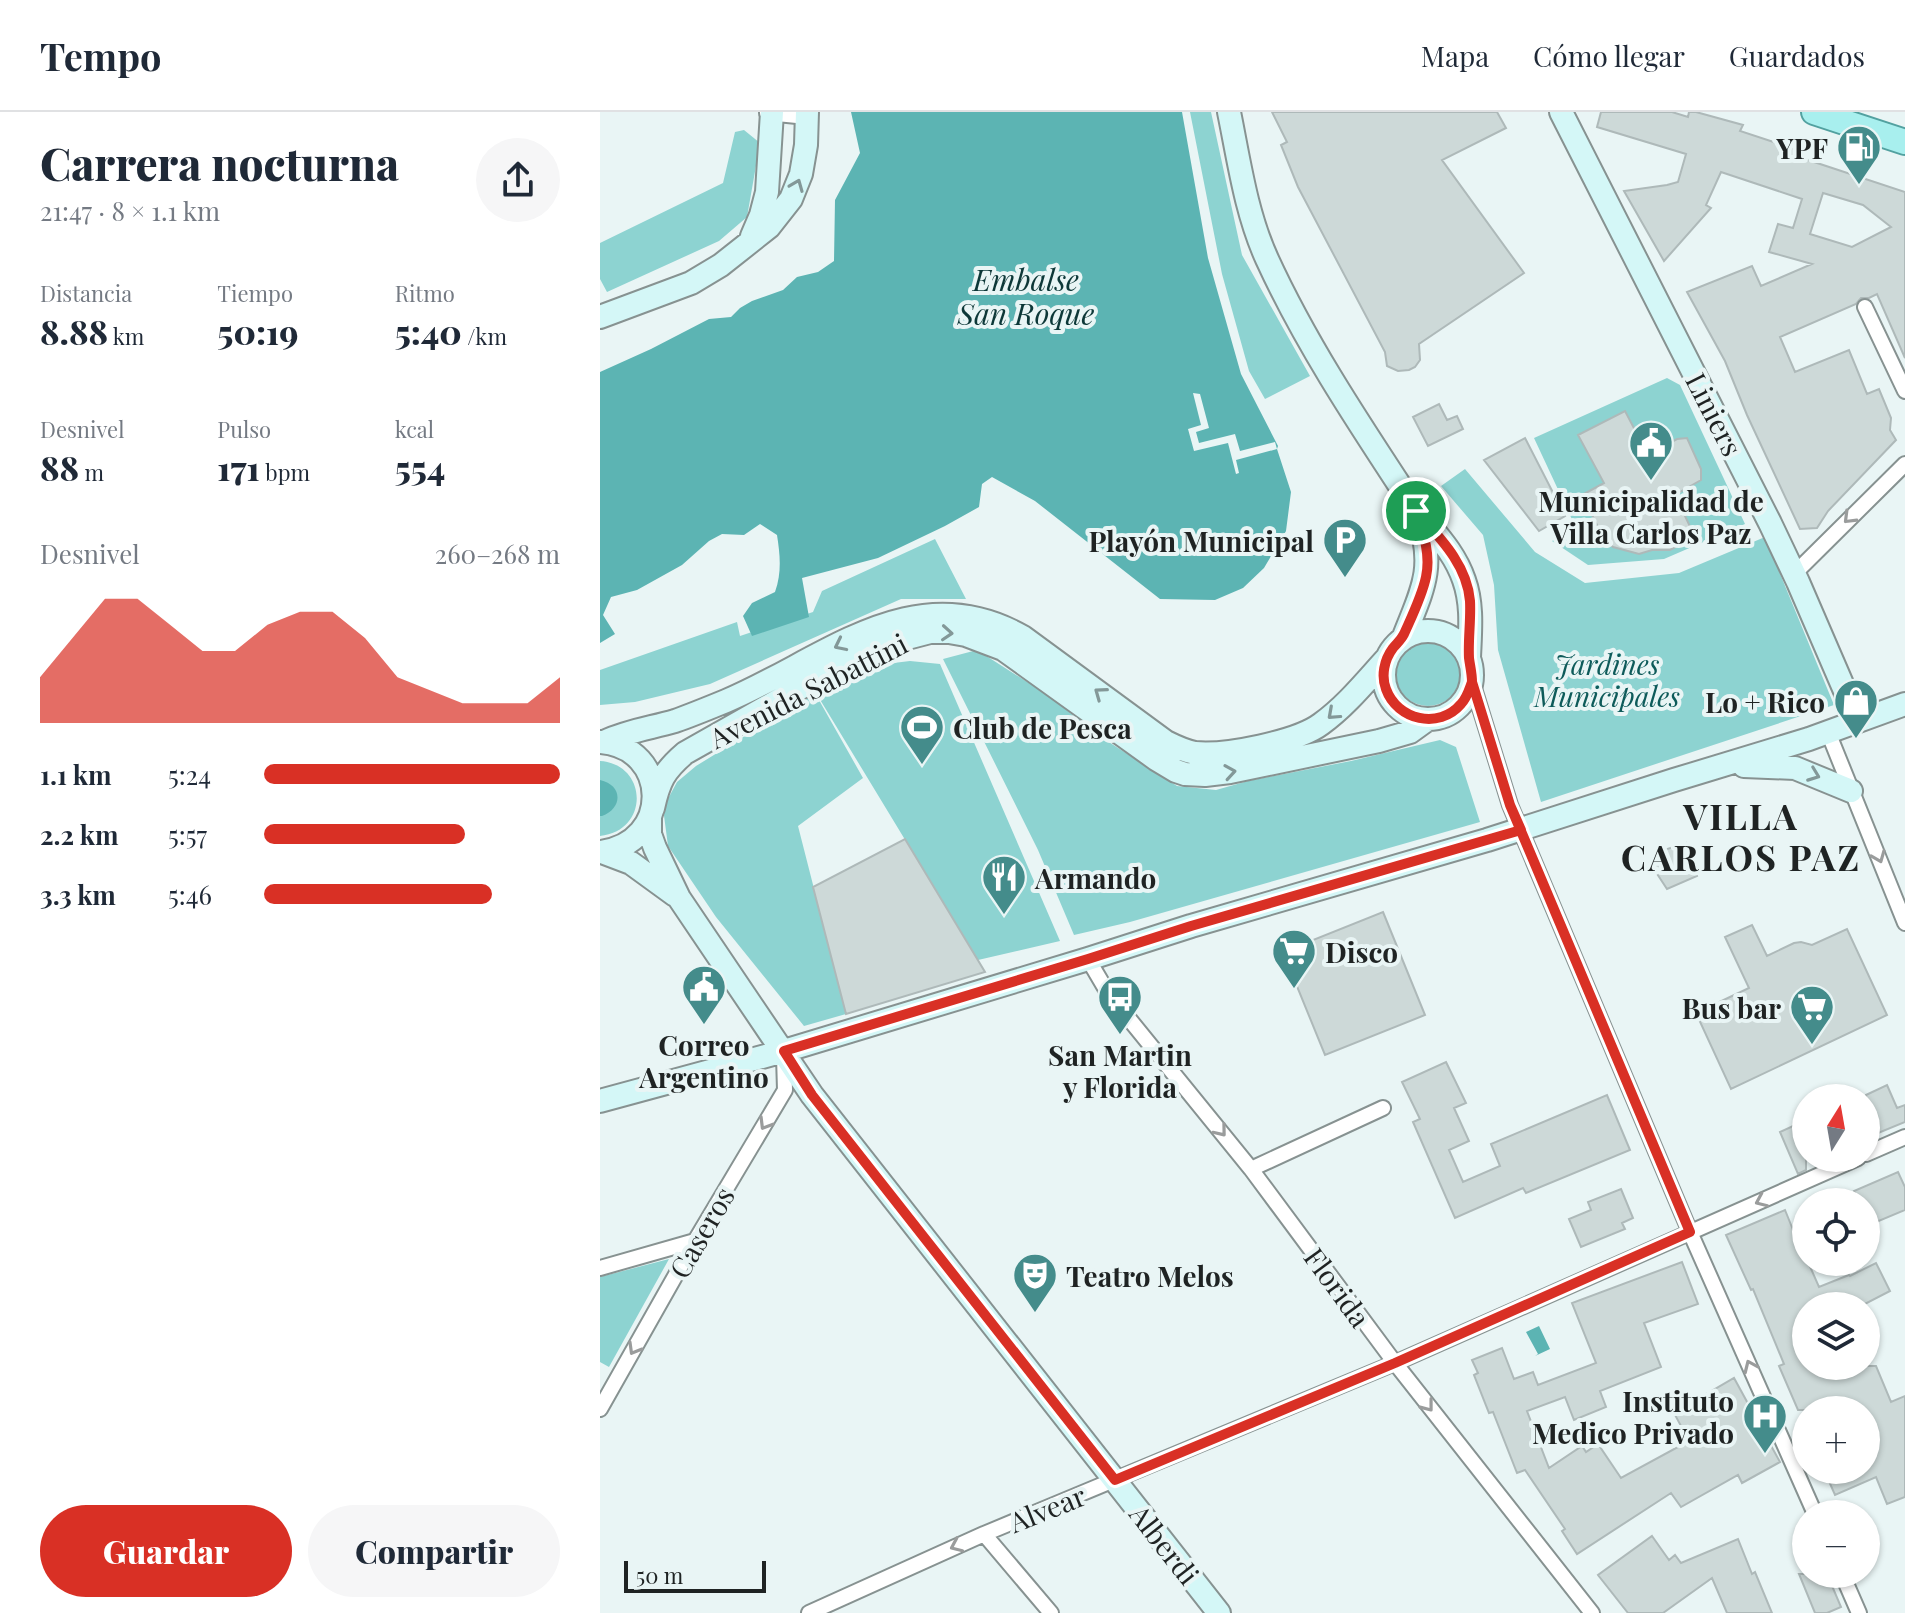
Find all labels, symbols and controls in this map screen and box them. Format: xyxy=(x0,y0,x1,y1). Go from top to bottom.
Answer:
text: Tempo xyxy=(40,30,161,81)
text: Mapa xyxy=(1421,37,1489,74)
text: Cómo llegar xyxy=(1533,37,1685,74)
text: Guardados xyxy=(1729,37,1865,74)
fuel station icon: YPF xyxy=(1835,123,1883,186)
place label: YPF xyxy=(1775,129,1828,166)
text: Carrera nocturna xyxy=(40,133,399,192)
button: share xyxy=(476,138,560,222)
one-way arrow xyxy=(787,179,804,193)
text: 21:47 · 8 × 1.1 km xyxy=(40,193,220,228)
water label: Embalse San Roque xyxy=(957,259,1095,333)
text: Distancia xyxy=(40,278,132,308)
text: Tiempo xyxy=(217,278,293,308)
text: Ritmo xyxy=(395,278,455,308)
text: 8.88 xyxy=(40,308,108,354)
text: 50:19 xyxy=(217,308,299,354)
text: 5:40 xyxy=(395,308,462,354)
text: km xyxy=(108,321,144,351)
text: /km xyxy=(462,321,507,351)
street label: Liniers xyxy=(1678,366,1752,462)
text: Desnivel xyxy=(40,414,124,444)
text: Pulso xyxy=(217,414,271,444)
text: kcal xyxy=(395,414,434,444)
public building icon: Municipalidad de Villa Carlos Paz xyxy=(1627,419,1675,482)
text: 88 xyxy=(40,444,79,490)
text: 171 xyxy=(217,444,260,490)
text: 554 xyxy=(395,444,445,490)
text: m xyxy=(79,457,104,487)
text: bpm xyxy=(260,457,310,487)
pin xyxy=(1382,477,1450,545)
place label: Municipalidad de Villa Carlos Paz xyxy=(1538,482,1764,551)
icon: arrive xyxy=(1394,489,1438,533)
one-way arrow xyxy=(1844,509,1859,524)
parking icon: Playón Municipal xyxy=(1321,516,1369,579)
place label: Playón Municipal xyxy=(1088,522,1314,559)
text: Desnivel xyxy=(40,536,140,571)
text: 260–268 m xyxy=(435,536,560,571)
street label: Avenida Sabattini xyxy=(702,624,913,756)
one-way arrow xyxy=(941,624,954,641)
one-way arrow xyxy=(834,635,849,650)
park label: Jardines Municipales xyxy=(1533,645,1680,714)
shop icon: Lo + Rico xyxy=(1832,677,1880,740)
place label: Lo + Rico xyxy=(1705,683,1825,720)
one-way arrow xyxy=(1094,688,1108,702)
sports icon: Club de Pesca xyxy=(898,703,946,766)
one-way arrow xyxy=(1327,704,1342,719)
place label: Club de Pesca xyxy=(953,709,1132,746)
text: 1.1 km xyxy=(40,757,111,792)
text: 5:24 xyxy=(168,757,211,792)
one-way arrow xyxy=(1223,764,1236,781)
one-way arrow xyxy=(1806,765,1820,782)
district label: VILLA CARLOS PAZ xyxy=(1621,791,1861,880)
text: 2.2 km xyxy=(40,817,118,852)
text: 5:57 xyxy=(168,817,207,852)
one-way arrow xyxy=(1869,849,1885,863)
restaurant icon: Armando xyxy=(980,853,1028,916)
place label: Armando xyxy=(1034,859,1156,896)
text: 3.3 km xyxy=(40,877,116,912)
text: 5:46 xyxy=(168,877,212,912)
supermarket icon: Disco xyxy=(1270,927,1318,990)
place label: Disco xyxy=(1325,933,1398,970)
public building icon: Correo Argentino xyxy=(680,963,728,1026)
bus stop icon: San Martin y Florida xyxy=(1096,973,1144,1036)
supermarket icon: Bus bar xyxy=(1788,983,1836,1046)
place label: Bus bar xyxy=(1682,989,1781,1026)
place label: Correo Argentino xyxy=(638,1026,769,1095)
place label: San Martin y Florida xyxy=(1048,1036,1192,1105)
north arrow xyxy=(1792,1084,1880,1172)
map controls xyxy=(1792,1084,1880,1588)
one-way arrow xyxy=(759,1115,775,1130)
one-way arrow xyxy=(1211,1122,1226,1137)
street label: Caseros xyxy=(660,1180,742,1284)
button: locate xyxy=(1792,1188,1880,1276)
one-way arrow xyxy=(1754,1191,1769,1207)
street label: Florida xyxy=(1297,1240,1379,1334)
theatre icon: Teatro Melos xyxy=(1011,1251,1059,1314)
place label: Teatro Melos xyxy=(1066,1257,1234,1294)
button: layers xyxy=(1792,1292,1880,1380)
one-way arrow xyxy=(629,1341,644,1355)
one-way arrow xyxy=(1743,1360,1759,1374)
place label: Instituto Medico Privado xyxy=(1532,1382,1734,1451)
hospital icon: Instituto Medico Privado xyxy=(1741,1392,1789,1455)
button: + xyxy=(1792,1396,1880,1484)
one-way arrow xyxy=(1419,1397,1433,1412)
street label: Alvear xyxy=(1002,1476,1091,1540)
street label: Alberdi xyxy=(1122,1496,1208,1592)
button: − xyxy=(1792,1500,1880,1588)
button: Guardar xyxy=(40,1505,292,1597)
button: Compartir xyxy=(308,1505,560,1597)
one-way arrow xyxy=(950,1537,964,1553)
scale bar xyxy=(624,1557,766,1593)
text: 50 m xyxy=(636,1560,683,1590)

